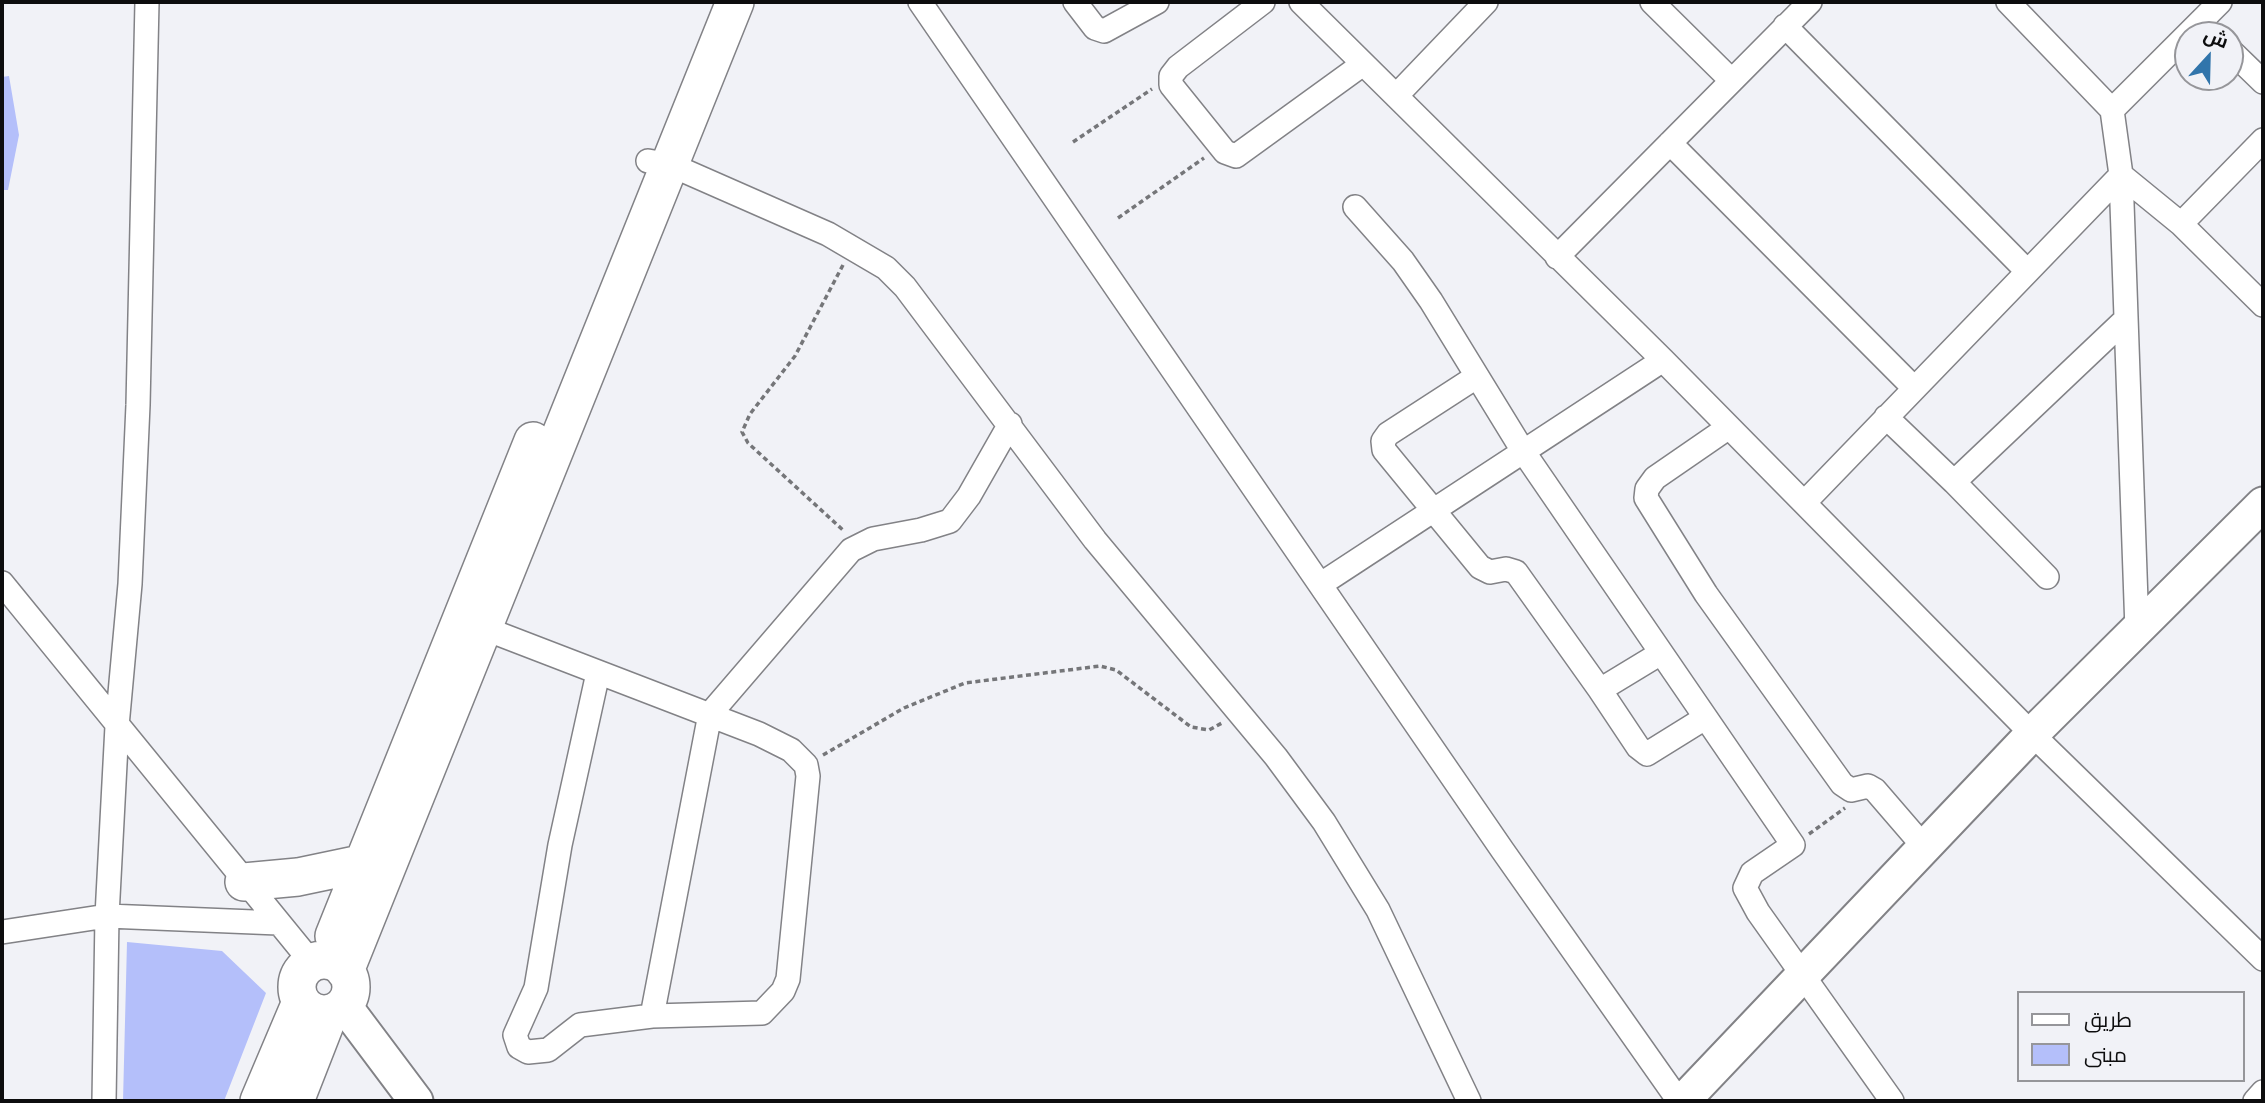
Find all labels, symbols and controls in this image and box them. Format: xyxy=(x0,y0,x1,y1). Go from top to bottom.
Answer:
north arrow xyxy=(2174,21,2244,91)
text: ش xyxy=(2201,23,2232,53)
legend xyxy=(2016,991,2244,1082)
text: طريق xyxy=(2084,1007,2132,1032)
text: مبنى xyxy=(2084,1042,2127,1067)

